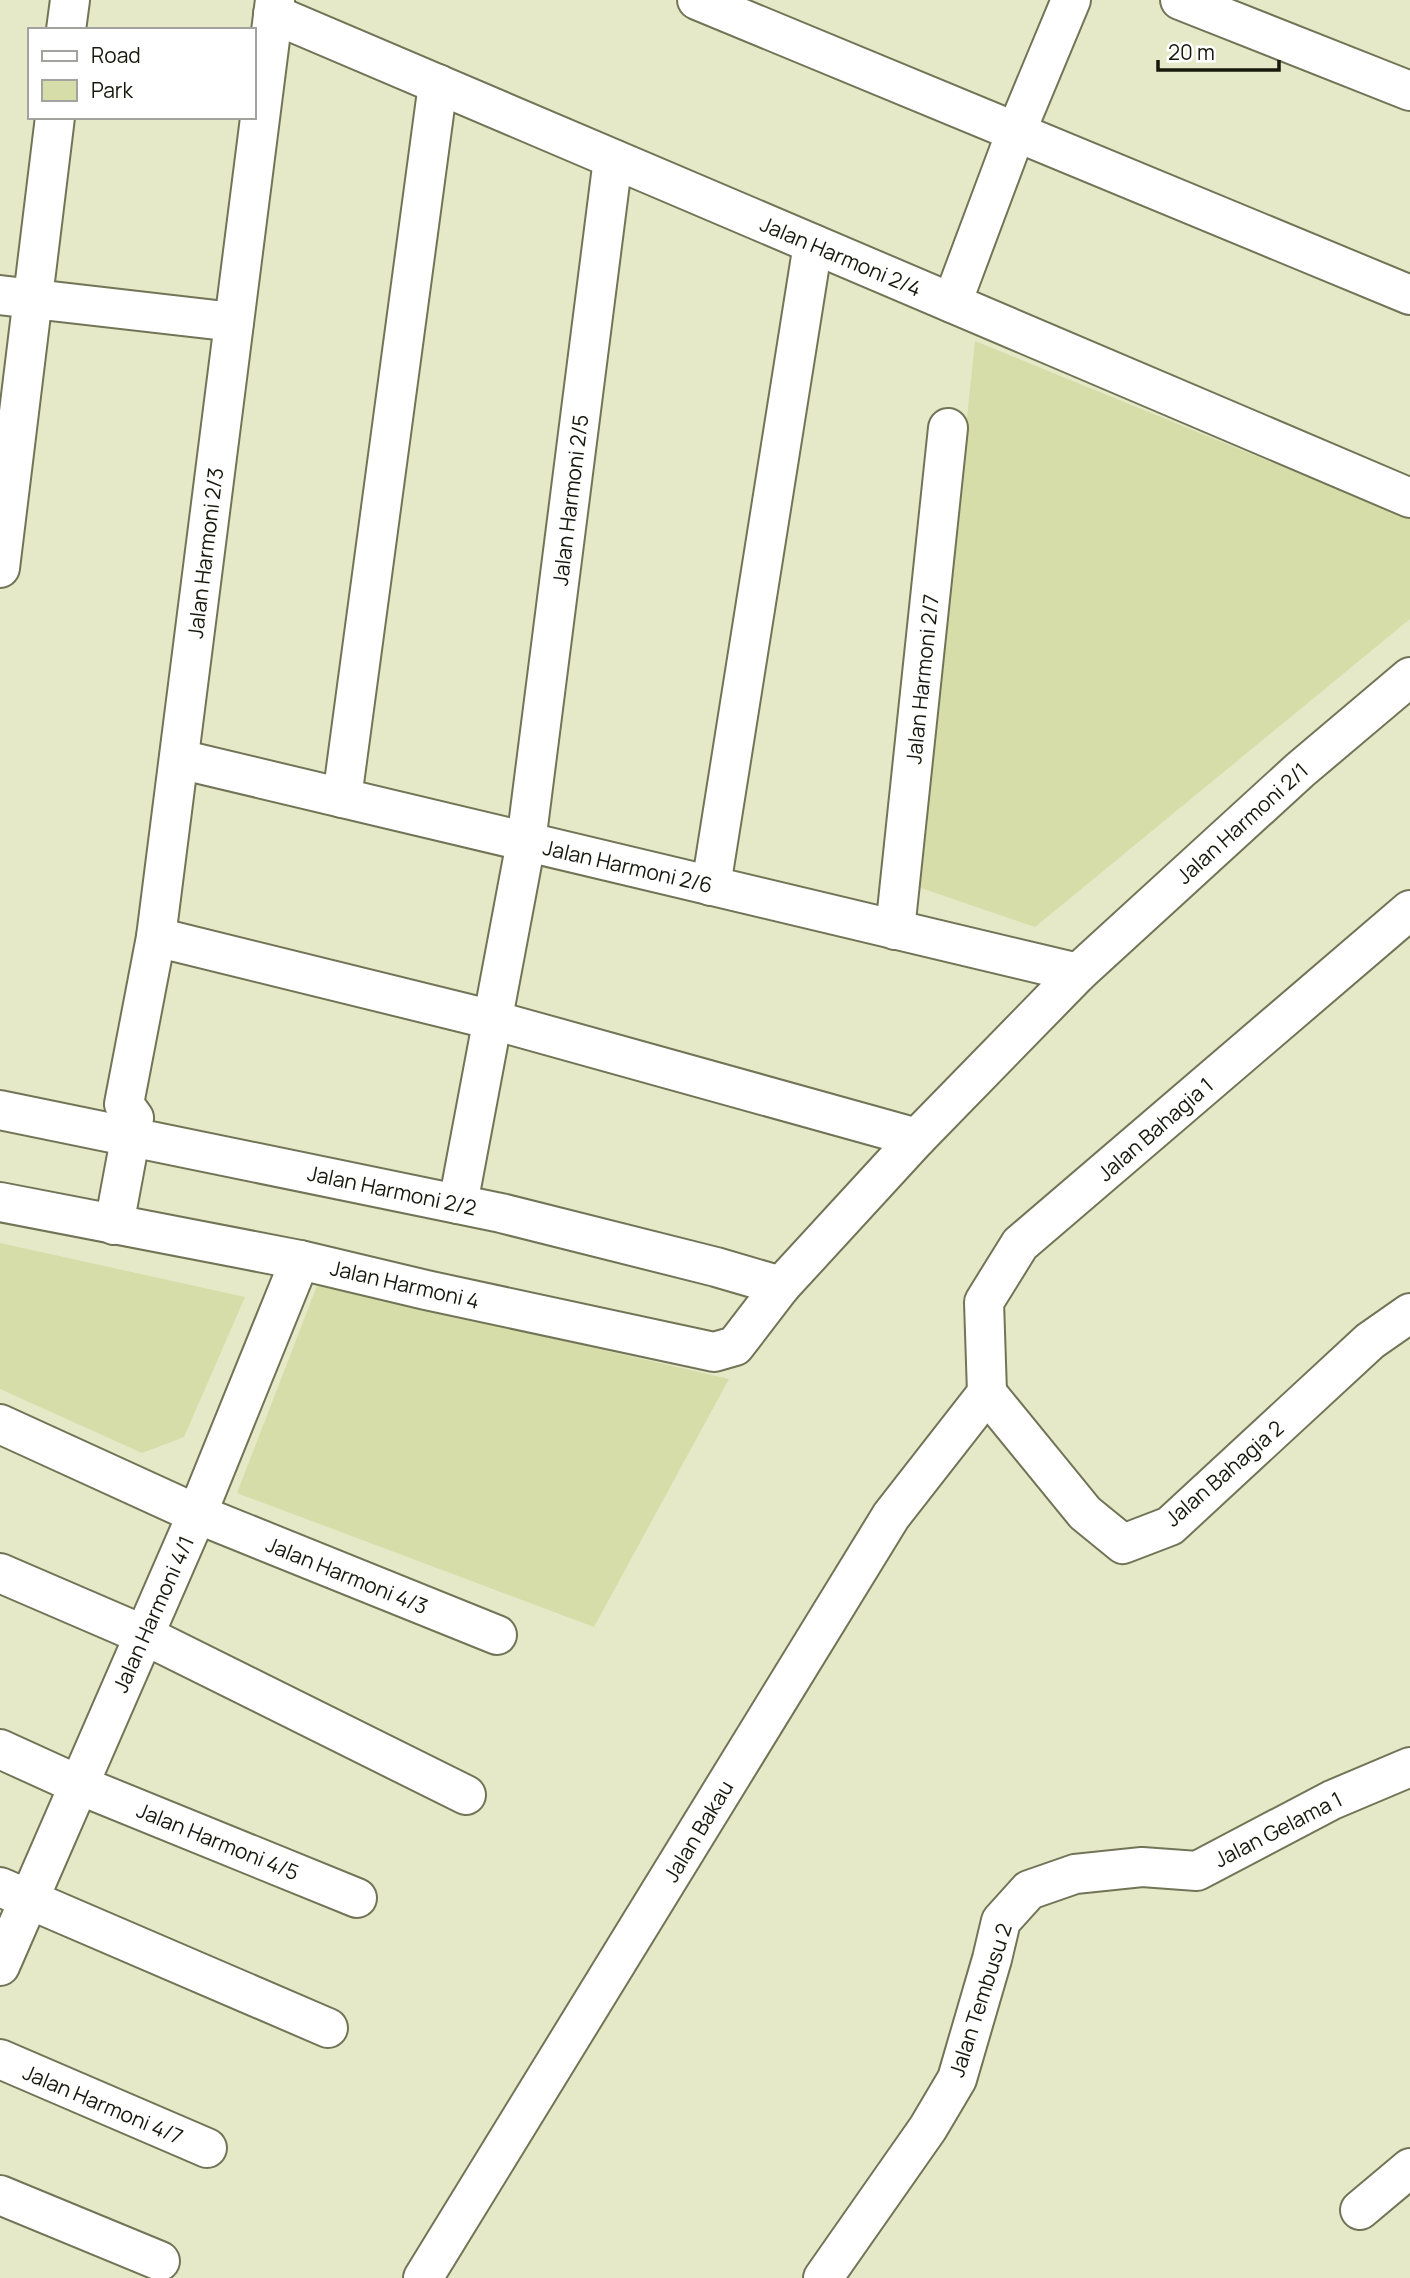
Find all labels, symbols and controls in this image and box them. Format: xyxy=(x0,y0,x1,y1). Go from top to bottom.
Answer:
legend xyxy=(28,28,256,119)
scale bar xyxy=(1158,28,1279,72)
text: 20 m xyxy=(1168,38,1215,66)
text: Road xyxy=(91,41,141,69)
text: Park xyxy=(91,76,133,104)
street label: Jalan Harmoni 2/4 xyxy=(756,209,926,303)
street label: Jalan Harmoni 2/5 xyxy=(546,413,594,587)
street label: Jalan Harmoni 2/3 xyxy=(181,466,229,640)
street label: Jalan Harmoni 2/7 xyxy=(899,593,945,765)
street label: Jalan Harmoni 2/1 xyxy=(1170,756,1314,890)
street label: Jalan Harmoni 2/6 xyxy=(540,833,716,899)
street label: Jalan Bahagia 1 xyxy=(1091,1071,1219,1187)
street label: Jalan Harmoni 2/2 xyxy=(305,1158,479,1222)
street label: Jalan Harmoni 4 xyxy=(328,1253,482,1315)
street label: Jalan Bahagia 2 xyxy=(1159,1414,1289,1532)
street label: Jalan Harmoni 4/3 xyxy=(262,1530,432,1620)
street label: Jalan Harmoni 4/1 xyxy=(106,1531,200,1697)
street label: Jalan Bakau xyxy=(657,1775,739,1887)
street label: Jalan Gelama 1 xyxy=(1209,1785,1347,1873)
street label: Jalan Harmoni 4/5 xyxy=(133,1796,303,1886)
street label: Jalan Tembusu 2 xyxy=(942,1920,1018,2080)
street label: Jalan Harmoni 4/7 xyxy=(19,2058,187,2150)

